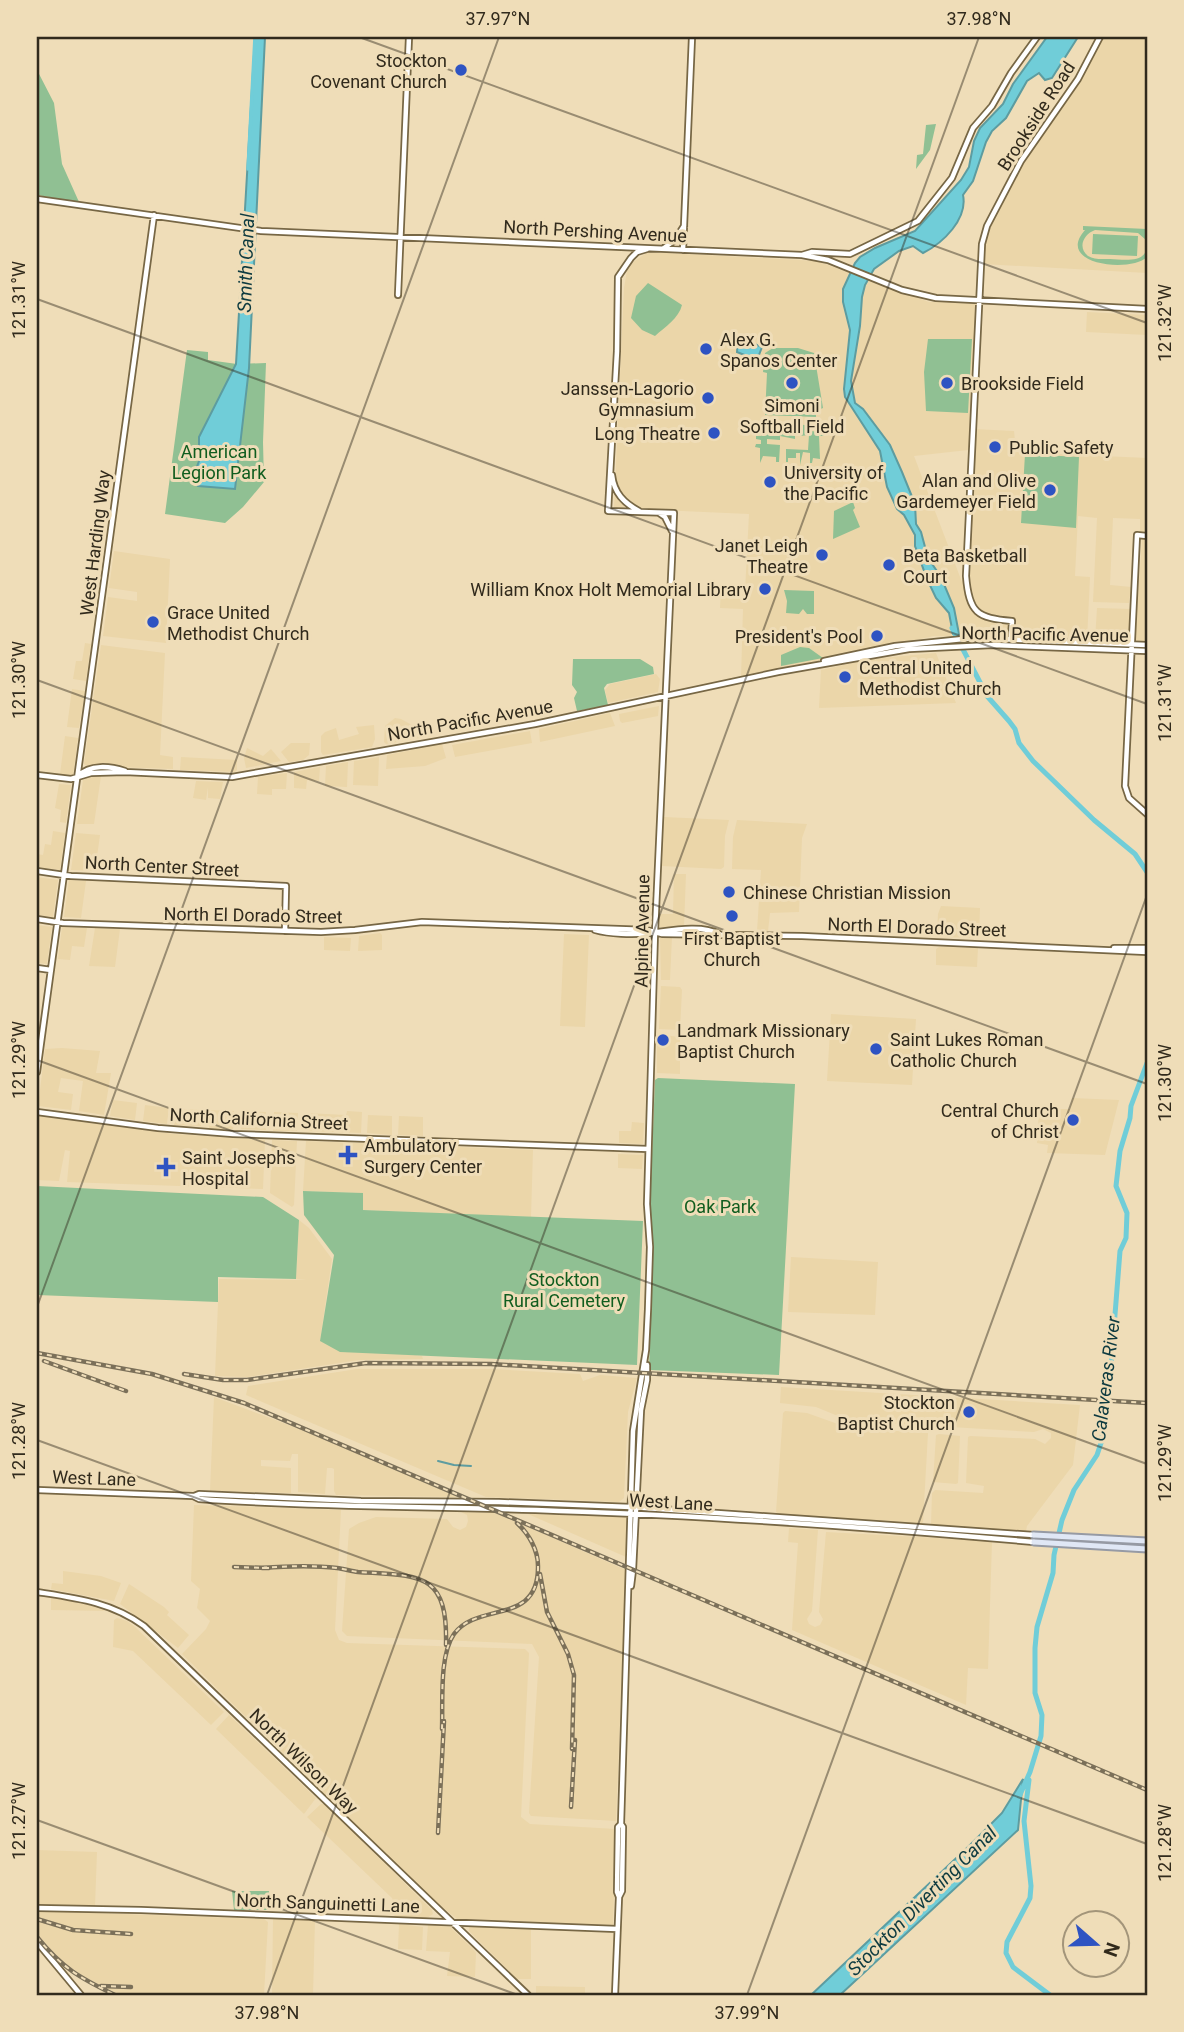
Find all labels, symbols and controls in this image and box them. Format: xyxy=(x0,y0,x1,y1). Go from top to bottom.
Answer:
text: 37.97°N xyxy=(466,8,530,29)
text: 37.98°N xyxy=(947,8,1011,29)
place label: Stockton Covenant Church xyxy=(310,50,447,92)
street label: Brookside Road xyxy=(993,57,1079,175)
marker: Stockton Covenant Church xyxy=(453,62,469,78)
water label: Smith Canal xyxy=(233,213,259,313)
street label: North Pershing Avenue xyxy=(503,216,687,246)
text: 121.31°W xyxy=(8,261,29,339)
text: 121.32°W xyxy=(1154,284,1175,362)
place label: Alex G. Spanos Center xyxy=(720,329,837,371)
marker: Alex G. Spanos Center xyxy=(698,341,714,357)
place label: Brookside Field xyxy=(961,373,1084,394)
marker: Simoni Softball Field xyxy=(784,375,800,391)
marker: Brookside Field xyxy=(939,375,955,391)
place label: Janssen-Lagorio Gymnasium xyxy=(561,378,694,420)
marker: Janssen-Lagorio Gymnasium xyxy=(700,390,716,406)
place label: Simoni Softball Field xyxy=(740,395,844,437)
place label: Long Theatre xyxy=(595,423,700,444)
marker: Long Theatre xyxy=(706,425,722,441)
place label: Public Safety xyxy=(1009,437,1114,458)
marker: Public Safety xyxy=(987,439,1003,455)
park label: American Legion Park xyxy=(172,441,267,483)
place label: University of the Pacific xyxy=(784,462,884,504)
street label: West Harding Way xyxy=(76,469,114,617)
place label: Alan and Olive Gardemeyer Field xyxy=(896,470,1036,512)
marker: University of the Pacific xyxy=(762,474,778,490)
marker: Alan and Olive Gardemeyer Field xyxy=(1042,482,1058,498)
place label: Janet Leigh Theatre xyxy=(715,535,808,577)
place label: Beta Basketball Court xyxy=(903,545,1027,587)
marker: Janet Leigh Theatre xyxy=(814,547,830,563)
marker: Beta Basketball Court xyxy=(881,557,897,573)
place label: William Knox Holt Memorial Library xyxy=(470,579,751,600)
marker: William Knox Holt Memorial Library xyxy=(757,581,773,597)
place label: Grace United Methodist Church xyxy=(167,602,309,644)
marker: Grace United Methodist Church xyxy=(145,614,161,630)
street label: North Pacific Avenue xyxy=(961,622,1129,646)
place label: President's Pool xyxy=(735,626,863,647)
marker: President's Pool xyxy=(869,628,885,644)
text: 121.30°W xyxy=(8,641,29,719)
place label: Central United Methodist Church xyxy=(859,657,1001,699)
text: 121.31°W xyxy=(1154,664,1175,742)
marker: Central United Methodist Church xyxy=(837,669,853,685)
street label: North Pacific Avenue xyxy=(386,695,554,745)
street label: North Center Street xyxy=(84,851,240,881)
street label: Alpine Avenue xyxy=(631,874,653,988)
place label: Chinese Christian Mission xyxy=(743,882,951,903)
marker: Chinese Christian Mission xyxy=(721,884,737,900)
street label: North El Dorado Street xyxy=(163,903,343,927)
marker: First Baptist Church xyxy=(724,908,740,924)
street label: North El Dorado Street xyxy=(827,913,1007,941)
place label: First Baptist Church xyxy=(684,928,780,970)
place label: Landmark Missionary Baptist Church xyxy=(677,1020,850,1062)
text: 121.29°W xyxy=(8,1021,29,1099)
place label: Saint Lukes Roman Catholic Church xyxy=(890,1029,1044,1071)
marker: Landmark Missionary Baptist Church xyxy=(655,1032,671,1048)
marker: Saint Lukes Roman Catholic Church xyxy=(868,1041,884,1057)
text: 121.30°W xyxy=(1154,1044,1175,1122)
place label: Central Church of Christ xyxy=(941,1100,1059,1142)
street label: North California Street xyxy=(169,1104,349,1134)
marker: Central Church of Christ xyxy=(1065,1112,1081,1128)
place label: Ambulatory Surgery Center xyxy=(364,1135,482,1177)
marker: Ambulatory Surgery Center xyxy=(338,1145,358,1165)
place label: Saint Josephs Hospital xyxy=(182,1147,296,1189)
marker: Saint Josephs Hospital xyxy=(156,1157,176,1177)
park label: Oak Park xyxy=(684,1196,757,1217)
park label: Stockton Rural Cemetery xyxy=(503,1269,626,1311)
water label: Calaveras River xyxy=(1087,1314,1125,1443)
place label: Stockton Baptist Church xyxy=(837,1392,955,1434)
text: 121.28°W xyxy=(8,1402,29,1480)
marker: Stockton Baptist Church xyxy=(961,1404,977,1420)
text: 121.29°W xyxy=(1154,1424,1175,1502)
street label: West Lane xyxy=(52,1466,136,1490)
street label: West Lane xyxy=(629,1489,713,1515)
street label: North Wilson Way xyxy=(245,1704,363,1818)
text: 121.27°W xyxy=(8,1782,29,1860)
text: 121.28°W xyxy=(1154,1804,1175,1882)
water label: Stockton Diverting Canal xyxy=(843,1821,1002,1980)
street label: North Sanguinetti Lane xyxy=(236,1889,420,1917)
north arrow xyxy=(1062,1910,1132,1980)
text: N xyxy=(1098,1939,1125,1960)
text: 37.98°N xyxy=(235,2002,299,2023)
text: 37.99°N xyxy=(715,2002,779,2023)

